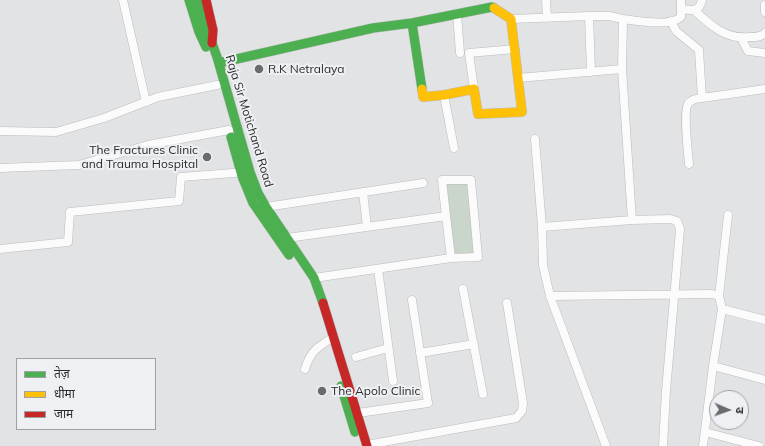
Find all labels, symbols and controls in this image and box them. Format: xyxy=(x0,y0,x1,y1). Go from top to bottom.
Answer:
street label: Raja Sir Motichand Road xyxy=(222,53,276,189)
place label: R.K Netralaya xyxy=(268,62,344,76)
marker: R.K Netralaya xyxy=(253,63,265,75)
place label: The Fractures Clinic and Trauma Hospital xyxy=(82,143,198,171)
marker: The Fractures Clinic and Trauma Hospital xyxy=(201,151,213,163)
legend xyxy=(16,358,156,430)
text: तेज़ xyxy=(54,366,70,381)
place label: The Apolo Clinic xyxy=(331,384,420,398)
marker: The Apolo Clinic xyxy=(316,385,328,397)
text: धीमा xyxy=(54,386,75,401)
north arrow xyxy=(709,390,749,430)
text: जाम xyxy=(54,406,73,421)
text: उ xyxy=(733,407,747,414)

